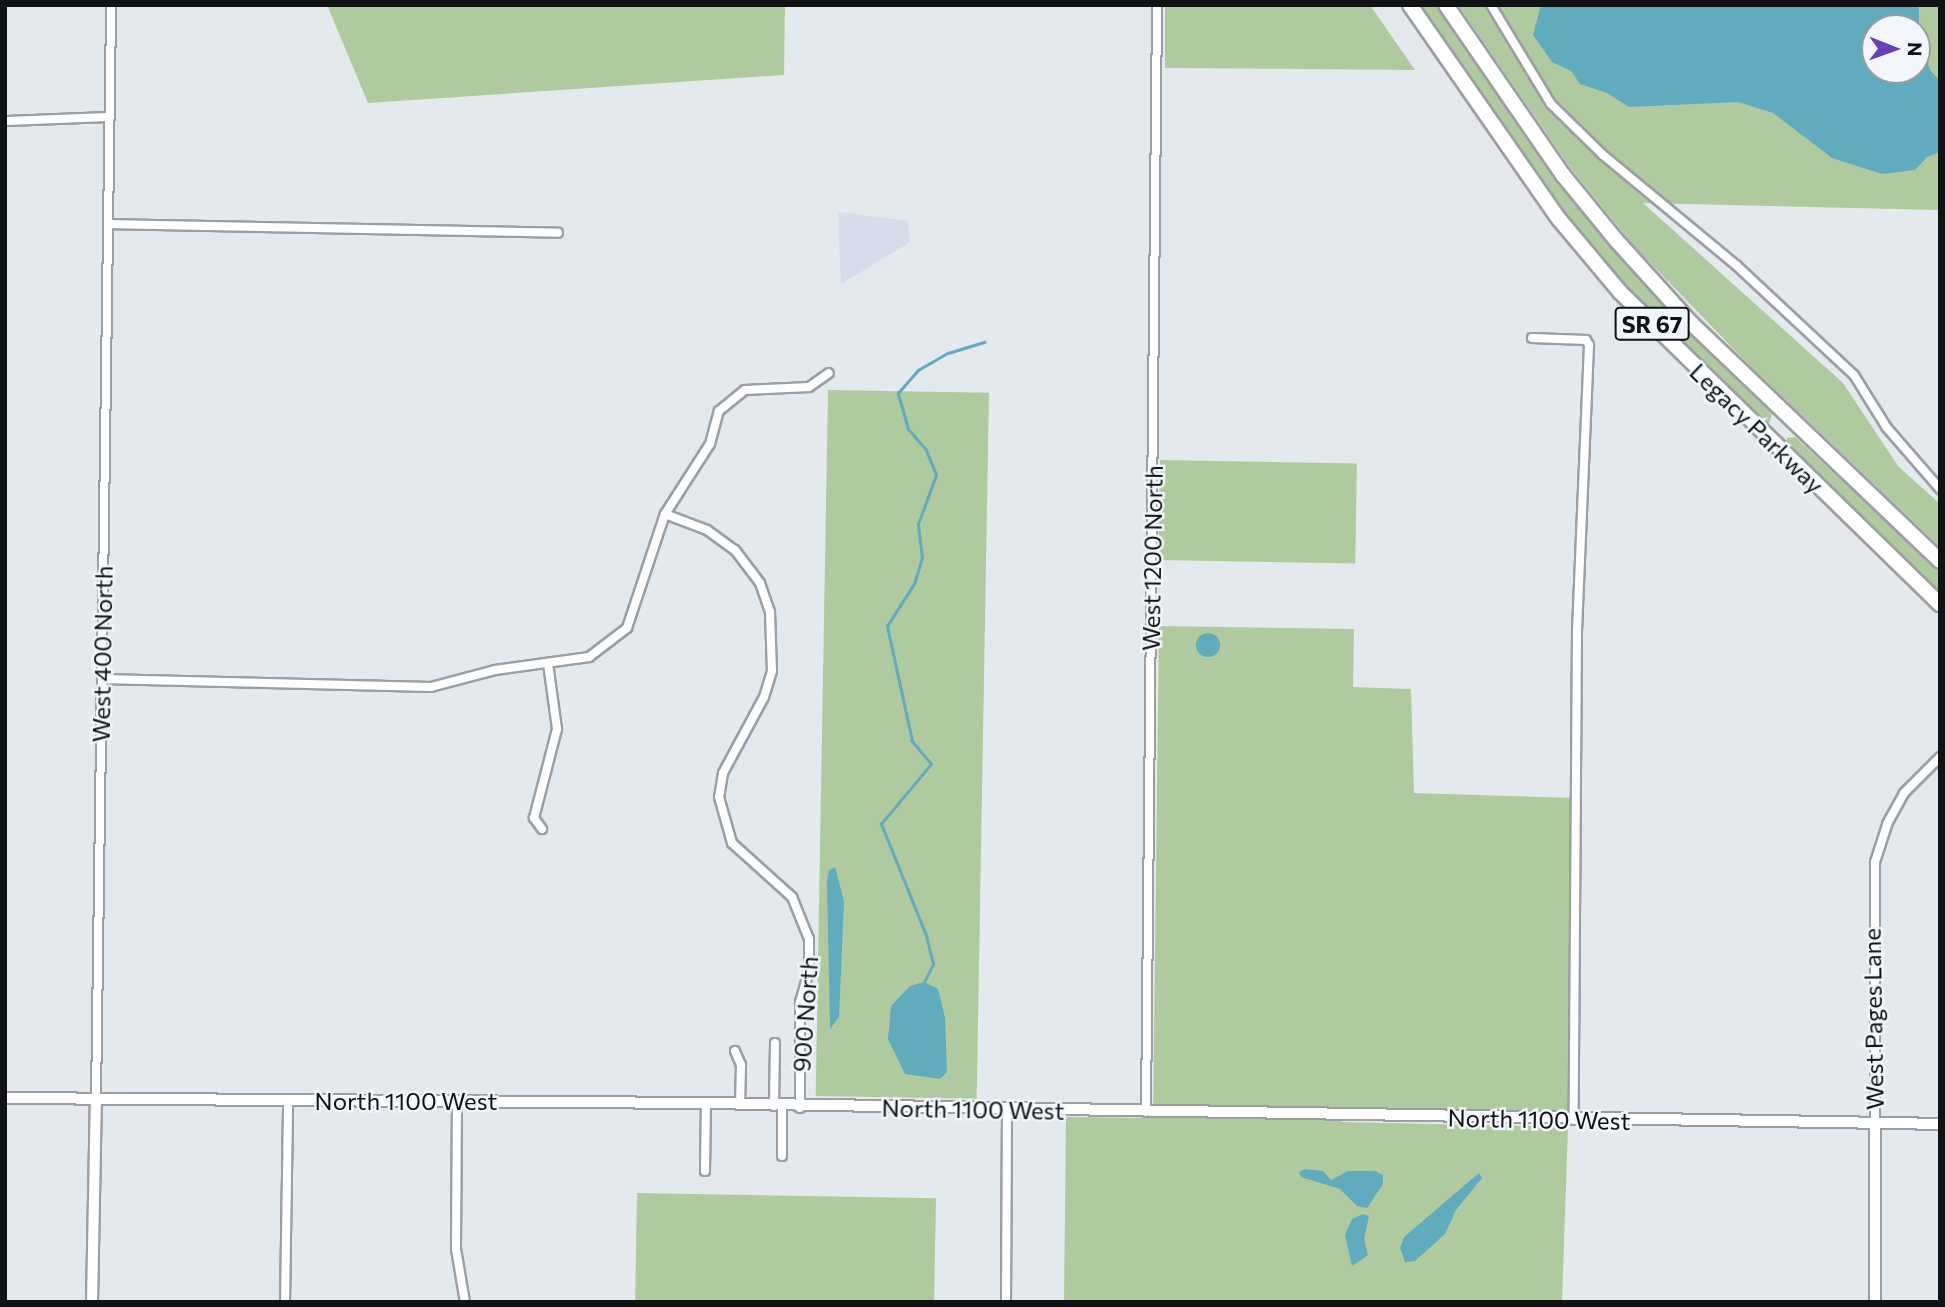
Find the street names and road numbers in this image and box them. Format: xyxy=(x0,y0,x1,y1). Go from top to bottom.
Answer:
road number: SR 67 xyxy=(1614,304,1690,344)
street label: Legacy Parkway xyxy=(1684,357,1830,499)
street label: West 1200 North xyxy=(1136,465,1168,651)
street label: West 400 North xyxy=(86,565,118,743)
street label: West Pages Lane xyxy=(1857,928,1889,1110)
street label: 900 North xyxy=(787,955,823,1073)
street label: North 1100 West xyxy=(315,1087,497,1115)
street label: North 1100 West xyxy=(881,1093,1065,1125)
street label: North 1100 West xyxy=(1447,1103,1631,1135)

